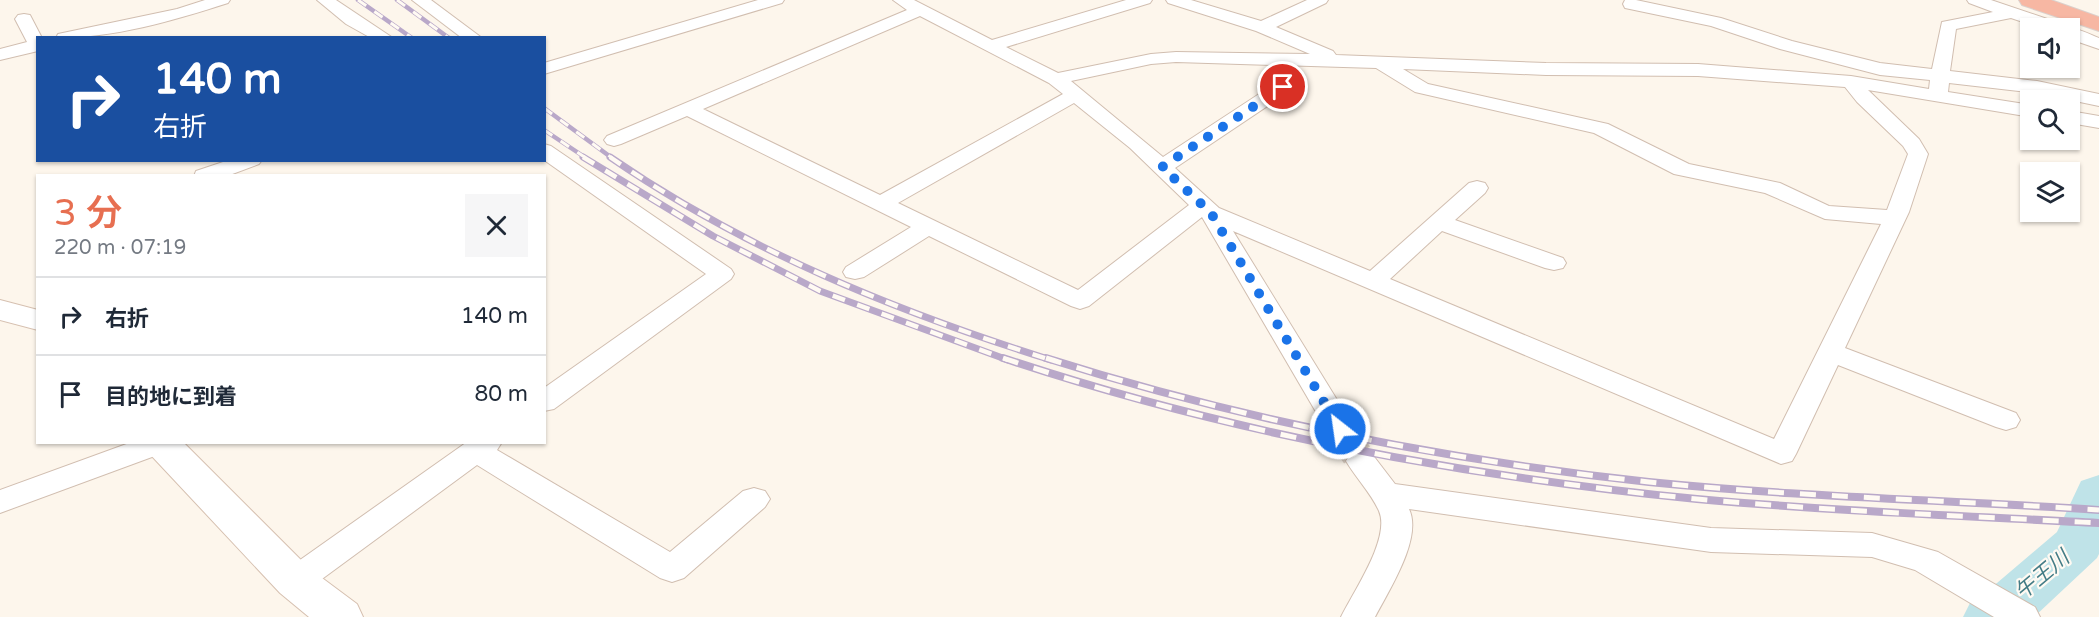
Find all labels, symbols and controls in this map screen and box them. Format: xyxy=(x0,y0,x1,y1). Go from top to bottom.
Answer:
map controls xyxy=(2020,18,2080,222)
button: sound xyxy=(2020,18,2080,78)
text: 140 m xyxy=(153,54,282,105)
icon: right xyxy=(54,60,132,138)
pin xyxy=(1257,61,1308,112)
icon: arrive xyxy=(1266,70,1299,103)
button: search xyxy=(2020,90,2080,150)
text: 右折 xyxy=(153,111,207,144)
button: layers xyxy=(2020,162,2080,222)
text: 3 分 xyxy=(54,192,122,235)
button: close xyxy=(465,194,528,257)
text: 220 m · 07:19 xyxy=(54,236,186,260)
icon: right xyxy=(54,300,87,333)
text: 140 m xyxy=(461,303,528,329)
text: 右折 xyxy=(105,306,149,332)
icon: arrive xyxy=(54,378,87,411)
text: 80 m xyxy=(474,381,528,407)
text: 目的地に到着 xyxy=(105,384,237,410)
position arrow xyxy=(1308,397,1372,461)
water label: 午王川 xyxy=(2010,544,2076,605)

